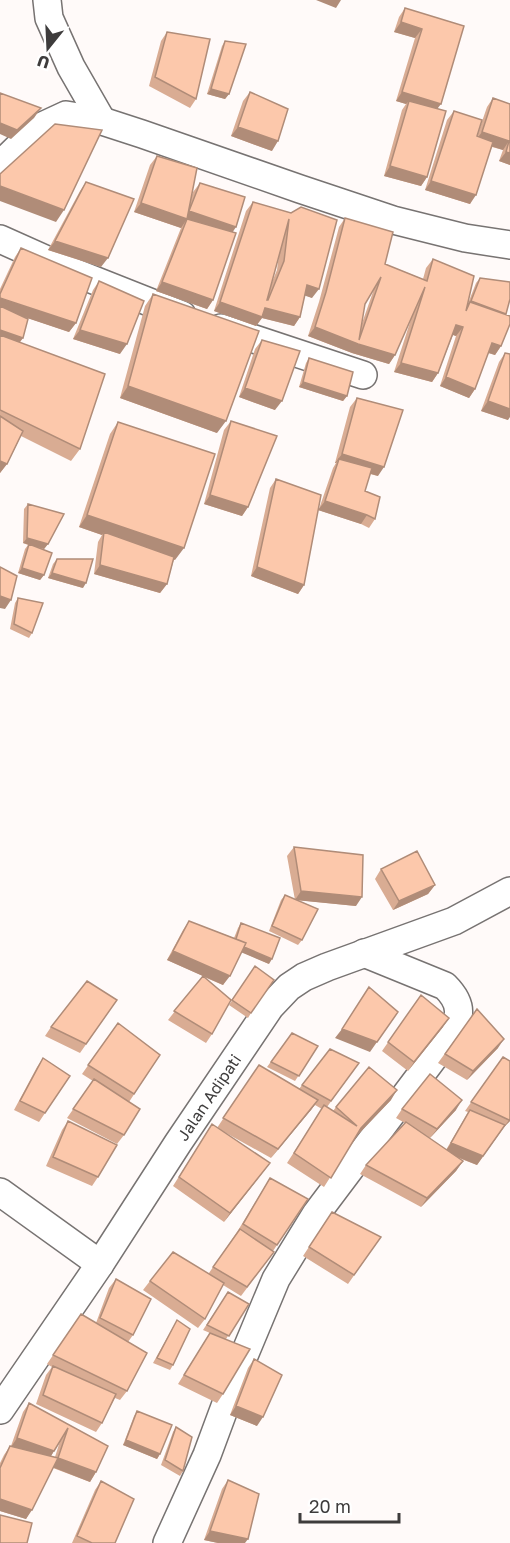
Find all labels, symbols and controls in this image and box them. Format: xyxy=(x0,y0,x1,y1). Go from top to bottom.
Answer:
north arrow xyxy=(18,18,78,78)
text: U xyxy=(35,51,52,74)
street label: Jalan Adipati xyxy=(173,1050,245,1144)
scale bar xyxy=(300,1486,399,1524)
text: 20 m xyxy=(309,1495,351,1517)

